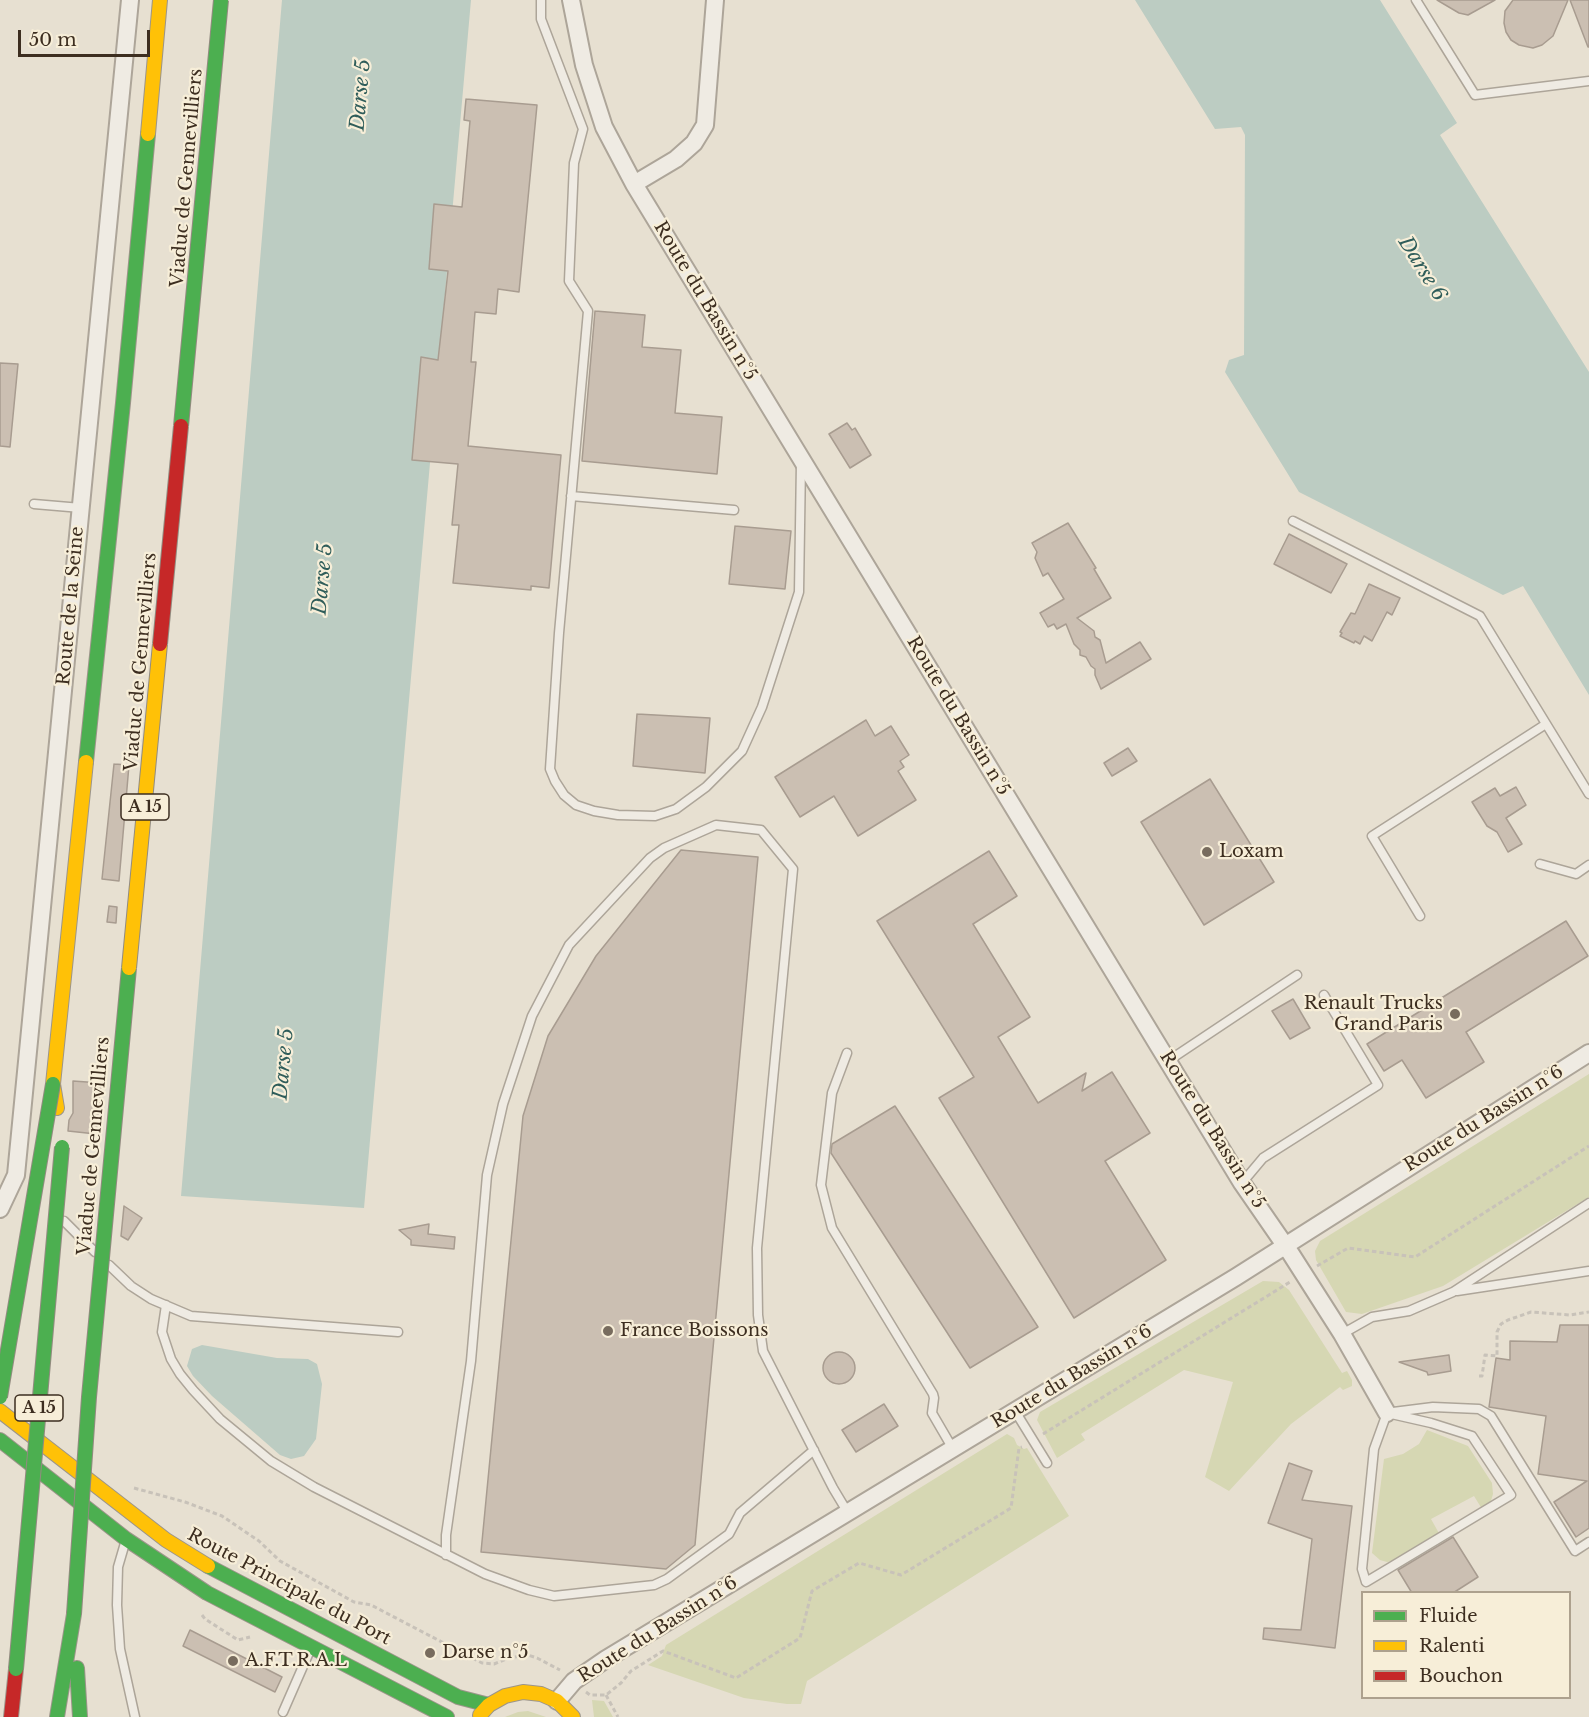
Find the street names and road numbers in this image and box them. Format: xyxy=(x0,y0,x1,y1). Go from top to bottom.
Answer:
street label: Viaduc de Gennevilliers xyxy=(167,68,207,288)
street label: Route du Bassin n°5 xyxy=(649,218,761,384)
street label: Route de la Seine xyxy=(53,526,89,686)
street label: Viaduc de Gennevilliers xyxy=(121,552,161,772)
street label: Route du Bassin n°5 xyxy=(902,633,1014,799)
road number: A 15 xyxy=(121,794,169,820)
street label: Viaduc de Gennevilliers xyxy=(74,1036,114,1256)
street label: Route du Bassin n°5 xyxy=(1155,1047,1269,1213)
street label: Route du Bassin n°6 xyxy=(1400,1061,1568,1177)
street label: Route du Bassin n°6 xyxy=(988,1320,1156,1434)
road number: A 15 xyxy=(15,1395,63,1421)
street label: Route Principale du Port xyxy=(184,1524,394,1650)
street label: Route du Bassin n°6 xyxy=(574,1572,742,1688)

